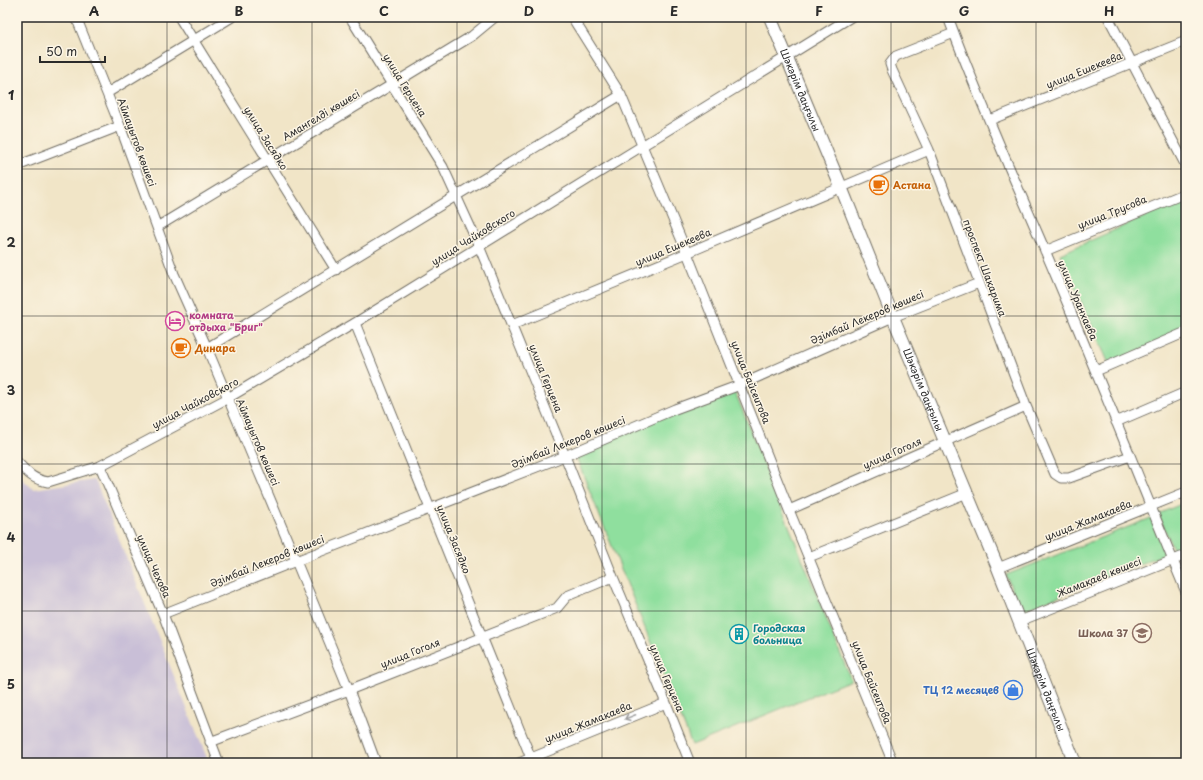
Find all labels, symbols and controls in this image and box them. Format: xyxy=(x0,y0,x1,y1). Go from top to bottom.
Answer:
text: A xyxy=(89,1,99,20)
text: B xyxy=(235,1,244,20)
text: C xyxy=(379,1,389,20)
text: D xyxy=(524,1,534,20)
text: E xyxy=(670,1,678,20)
text: F xyxy=(815,1,823,20)
text: G xyxy=(959,1,969,20)
text: H xyxy=(1104,1,1114,20)
scale bar xyxy=(40,38,105,64)
text: 50 m xyxy=(46,42,77,60)
street label: Шәкәрім даңғылы xyxy=(777,46,825,133)
street label: улица Ешекеева xyxy=(1043,47,1125,92)
street label: улица Герцена xyxy=(380,50,431,120)
text: 1 xyxy=(8,85,14,104)
street label: Амангелді көшесі xyxy=(279,85,362,144)
street label: Аймауытов көшесі xyxy=(114,95,161,188)
street label: улица Засядко xyxy=(241,103,292,173)
cafe icon: Астана xyxy=(868,174,890,196)
place label: Астана xyxy=(893,177,931,192)
street label: улица Трусова xyxy=(1075,191,1150,233)
street label: улица Чайковского xyxy=(428,205,518,268)
street label: проспект Шакарима xyxy=(960,217,1011,319)
street label: улица Ешекеева xyxy=(633,223,714,269)
text: 2 xyxy=(6,232,16,251)
street label: улица Уранхаева xyxy=(1055,257,1102,343)
street label: Әзімбай Лекеров көшесі xyxy=(808,286,926,347)
place label: комната отдыха "Бриг" xyxy=(189,307,263,334)
hotel icon: комната отдыха "Бриг" xyxy=(164,310,186,332)
cafe icon: Динара xyxy=(170,337,192,359)
street label: улица Байсеитова xyxy=(728,338,775,426)
place label: Динара xyxy=(194,340,236,355)
street label: улица Герцена xyxy=(526,342,567,415)
street label: Шәкәрім даңғылы xyxy=(900,346,948,433)
street label: улица Чайковского xyxy=(149,373,241,432)
text: 3 xyxy=(7,380,16,399)
street label: Аймауытов көшесі xyxy=(233,396,284,488)
street label: Әзімбай Лекеров көшесі xyxy=(508,412,627,471)
street label: улица Гоголя xyxy=(860,433,924,472)
street label: улица Жамакаева xyxy=(1042,495,1134,544)
street label: улица Засядко xyxy=(434,502,475,576)
text: 4 xyxy=(7,527,16,546)
street label: Әзімбай Лекеров көшесі xyxy=(207,531,326,590)
street label: улица Чехова xyxy=(134,532,175,601)
street label: Жамақаев көшесі xyxy=(1054,553,1143,600)
place label: Городская больница xyxy=(753,620,806,647)
school or university icon: Школа 37 xyxy=(1131,622,1153,644)
building icon: Городская больница xyxy=(728,623,750,645)
place label: Школа 37 xyxy=(1078,625,1129,640)
street label: улица Гоголя xyxy=(378,634,442,671)
street label: улица Байсеитова xyxy=(849,638,896,726)
street label: улица Герцена xyxy=(646,642,689,715)
street label: Шәкәрім даңғылы xyxy=(1023,646,1070,733)
text: 5 xyxy=(7,674,15,693)
shop icon: ТЦ 12 месяцев xyxy=(1002,679,1024,701)
place label: ТЦ 12 месяцев xyxy=(923,682,999,697)
street label: улица Жамакаева xyxy=(542,697,634,746)
one-way arrow xyxy=(624,714,636,722)

